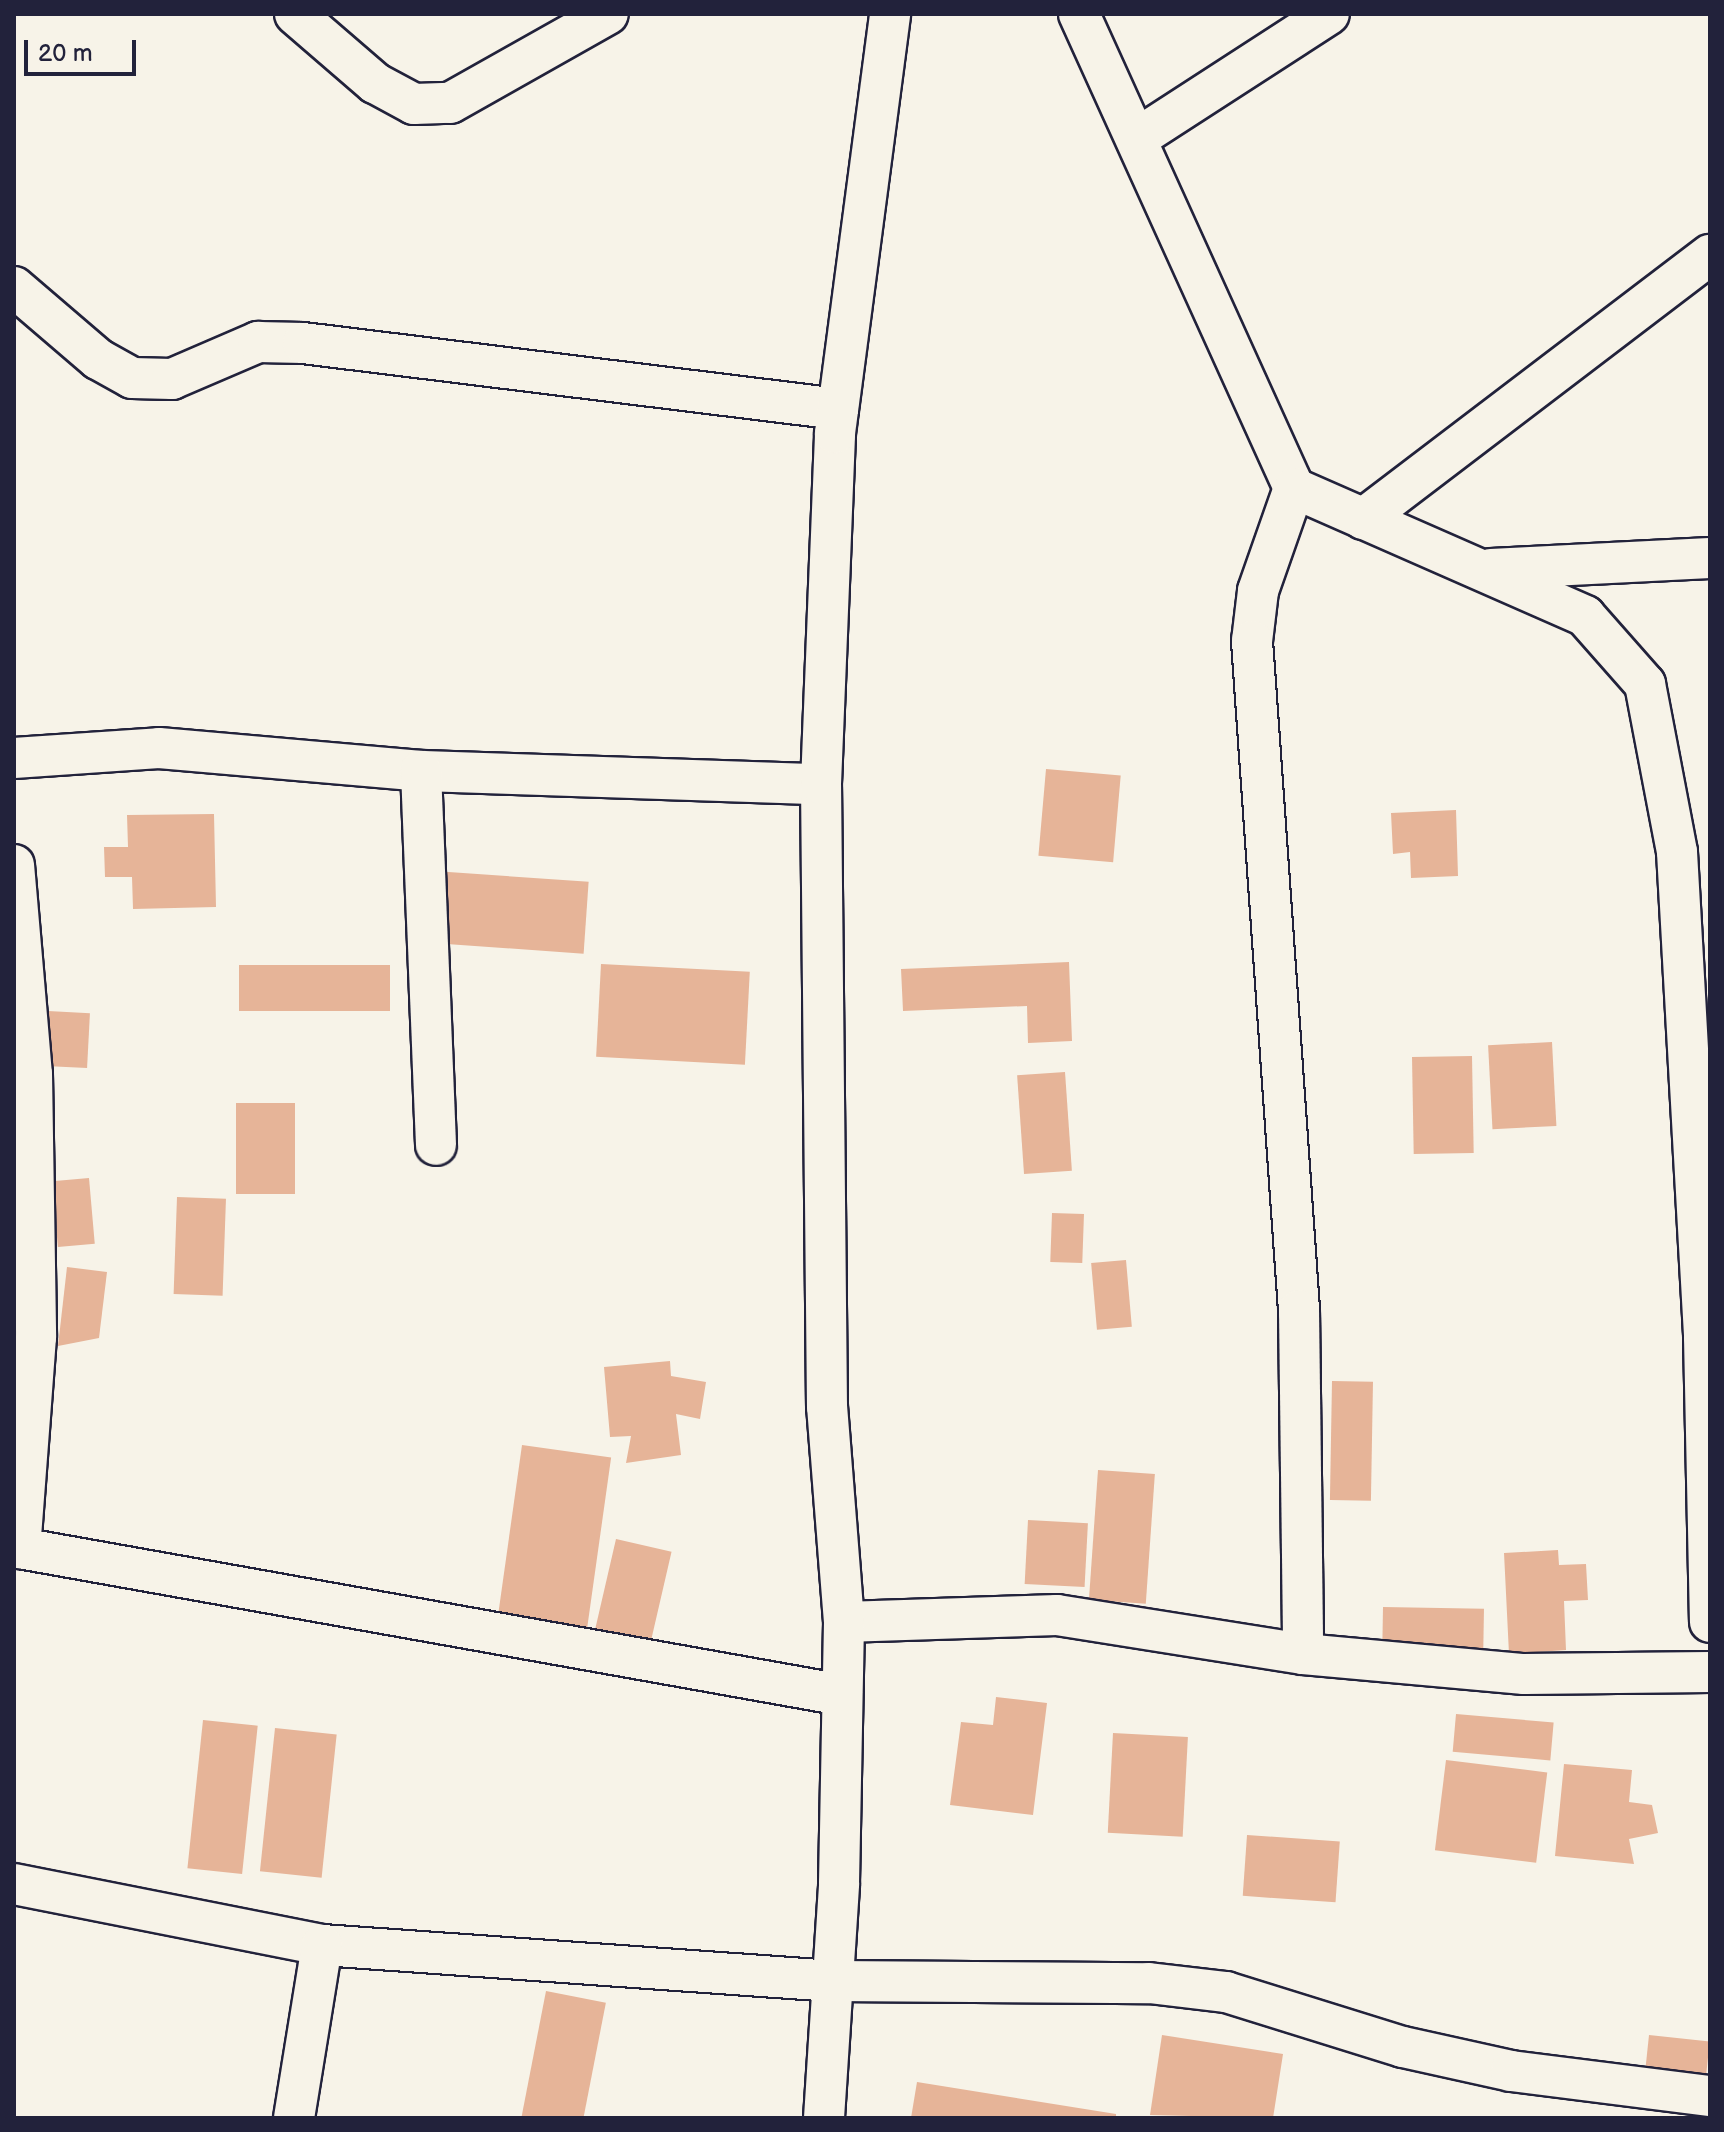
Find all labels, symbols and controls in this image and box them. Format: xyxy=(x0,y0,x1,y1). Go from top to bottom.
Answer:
scale bar xyxy=(28,24,140,74)
text: 20 m xyxy=(38,39,93,68)

